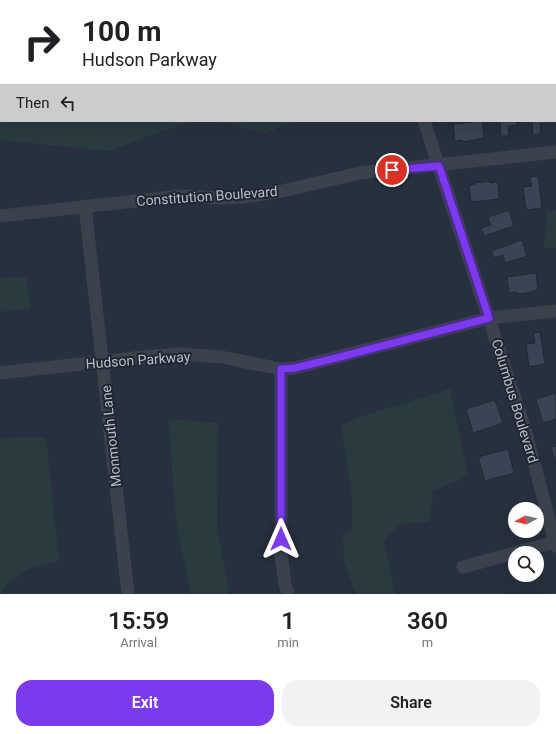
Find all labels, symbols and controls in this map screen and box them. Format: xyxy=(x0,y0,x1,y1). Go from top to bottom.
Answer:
text: 100 m xyxy=(82,15,161,48)
icon: right xyxy=(16,16,68,68)
text: Hudson Parkway xyxy=(82,49,217,70)
icon: left xyxy=(57,92,79,114)
text: Then xyxy=(16,94,49,112)
pin xyxy=(375,153,409,187)
icon: arrive xyxy=(381,159,403,181)
street label: Constitution Boulevard xyxy=(136,183,278,209)
street label: Columbus Boulevard xyxy=(489,337,541,465)
street label: Hudson Parkway xyxy=(85,348,191,372)
street label: Monmouth Lane xyxy=(98,384,124,488)
north arrow xyxy=(508,502,544,538)
map controls xyxy=(508,502,544,582)
position arrow xyxy=(260,518,302,560)
button: search xyxy=(508,546,544,582)
text: 15:59 xyxy=(108,607,169,635)
text: 1 xyxy=(281,607,295,635)
text: 360 xyxy=(407,607,448,635)
text: Arrival xyxy=(120,635,157,650)
text: min xyxy=(277,635,299,650)
text: m xyxy=(422,635,433,650)
button: Exit xyxy=(16,680,274,726)
button: Share xyxy=(282,680,540,726)

